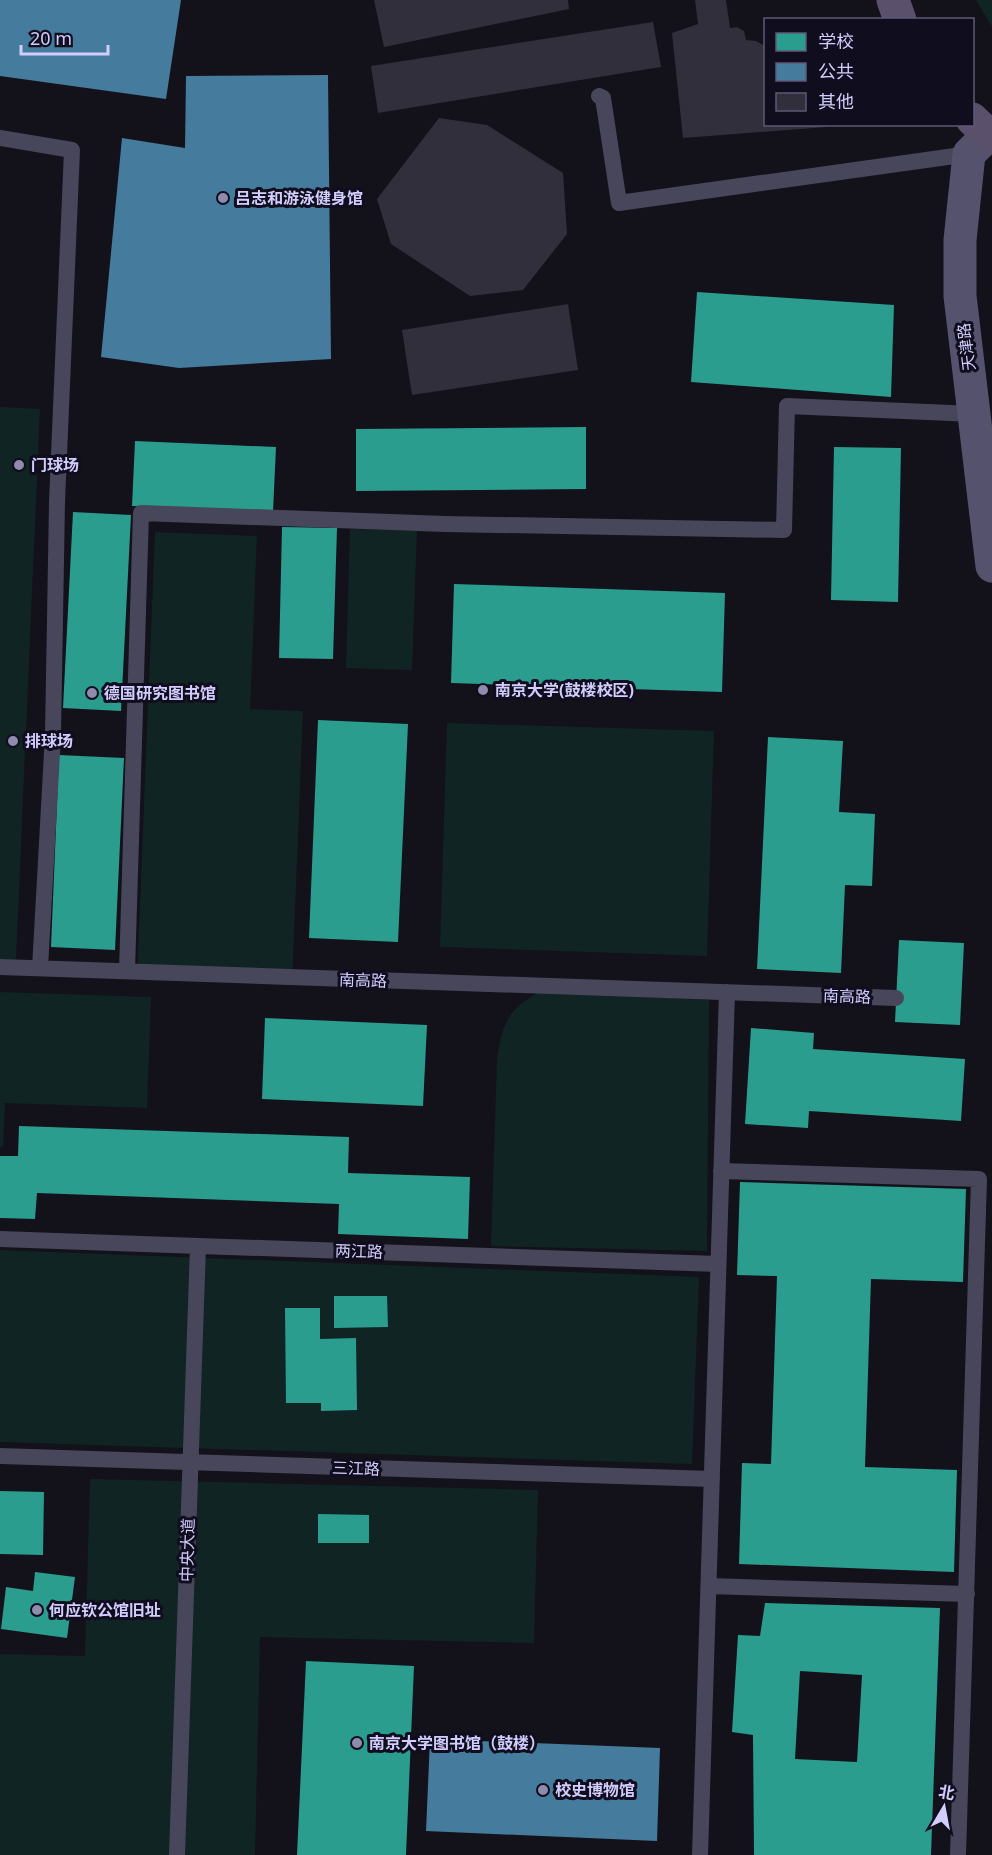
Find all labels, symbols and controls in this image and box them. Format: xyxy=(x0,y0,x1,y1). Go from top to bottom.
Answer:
scale bar xyxy=(21,18,108,56)
legend xyxy=(764,18,974,126)
text: 20 m xyxy=(30,26,72,50)
text: 学校 xyxy=(818,29,854,53)
text: 公共 xyxy=(818,59,854,83)
text: 其他 xyxy=(818,89,854,113)
place label: 吕志和游泳健身馆 xyxy=(235,187,363,209)
marker: 吕志和游泳健身馆 xyxy=(216,191,230,205)
street label: 天津路 xyxy=(952,322,980,372)
place label: 门球场 xyxy=(31,454,79,476)
marker: 门球场 xyxy=(12,458,26,472)
place label: 南京大学(鼓楼校区) xyxy=(495,679,634,701)
place label: 德国研究图书馆 xyxy=(104,682,216,704)
marker: 南京大学(鼓楼校区) xyxy=(476,683,490,697)
marker: 德国研究图书馆 xyxy=(85,686,99,700)
place label: 排球场 xyxy=(25,730,73,752)
marker: 排球场 xyxy=(6,734,20,748)
street label: 南高路 xyxy=(339,968,387,992)
street label: 南高路 xyxy=(823,984,871,1008)
street label: 两江路 xyxy=(335,1239,383,1263)
street label: 三江路 xyxy=(332,1456,380,1480)
street label: 中央大道 xyxy=(175,1518,199,1582)
place label: 何应钦公馆旧址 xyxy=(49,1599,161,1621)
marker: 何应钦公馆旧址 xyxy=(30,1603,44,1617)
place label: 南京大学图书馆（鼓楼） xyxy=(369,1732,545,1754)
marker: 南京大学图书馆（鼓楼） xyxy=(350,1736,364,1750)
north arrow xyxy=(914,1777,974,1837)
place label: 校史博物馆 xyxy=(555,1779,635,1801)
text: 北 xyxy=(937,1780,956,1804)
marker: 校史博物馆 xyxy=(536,1783,550,1797)

